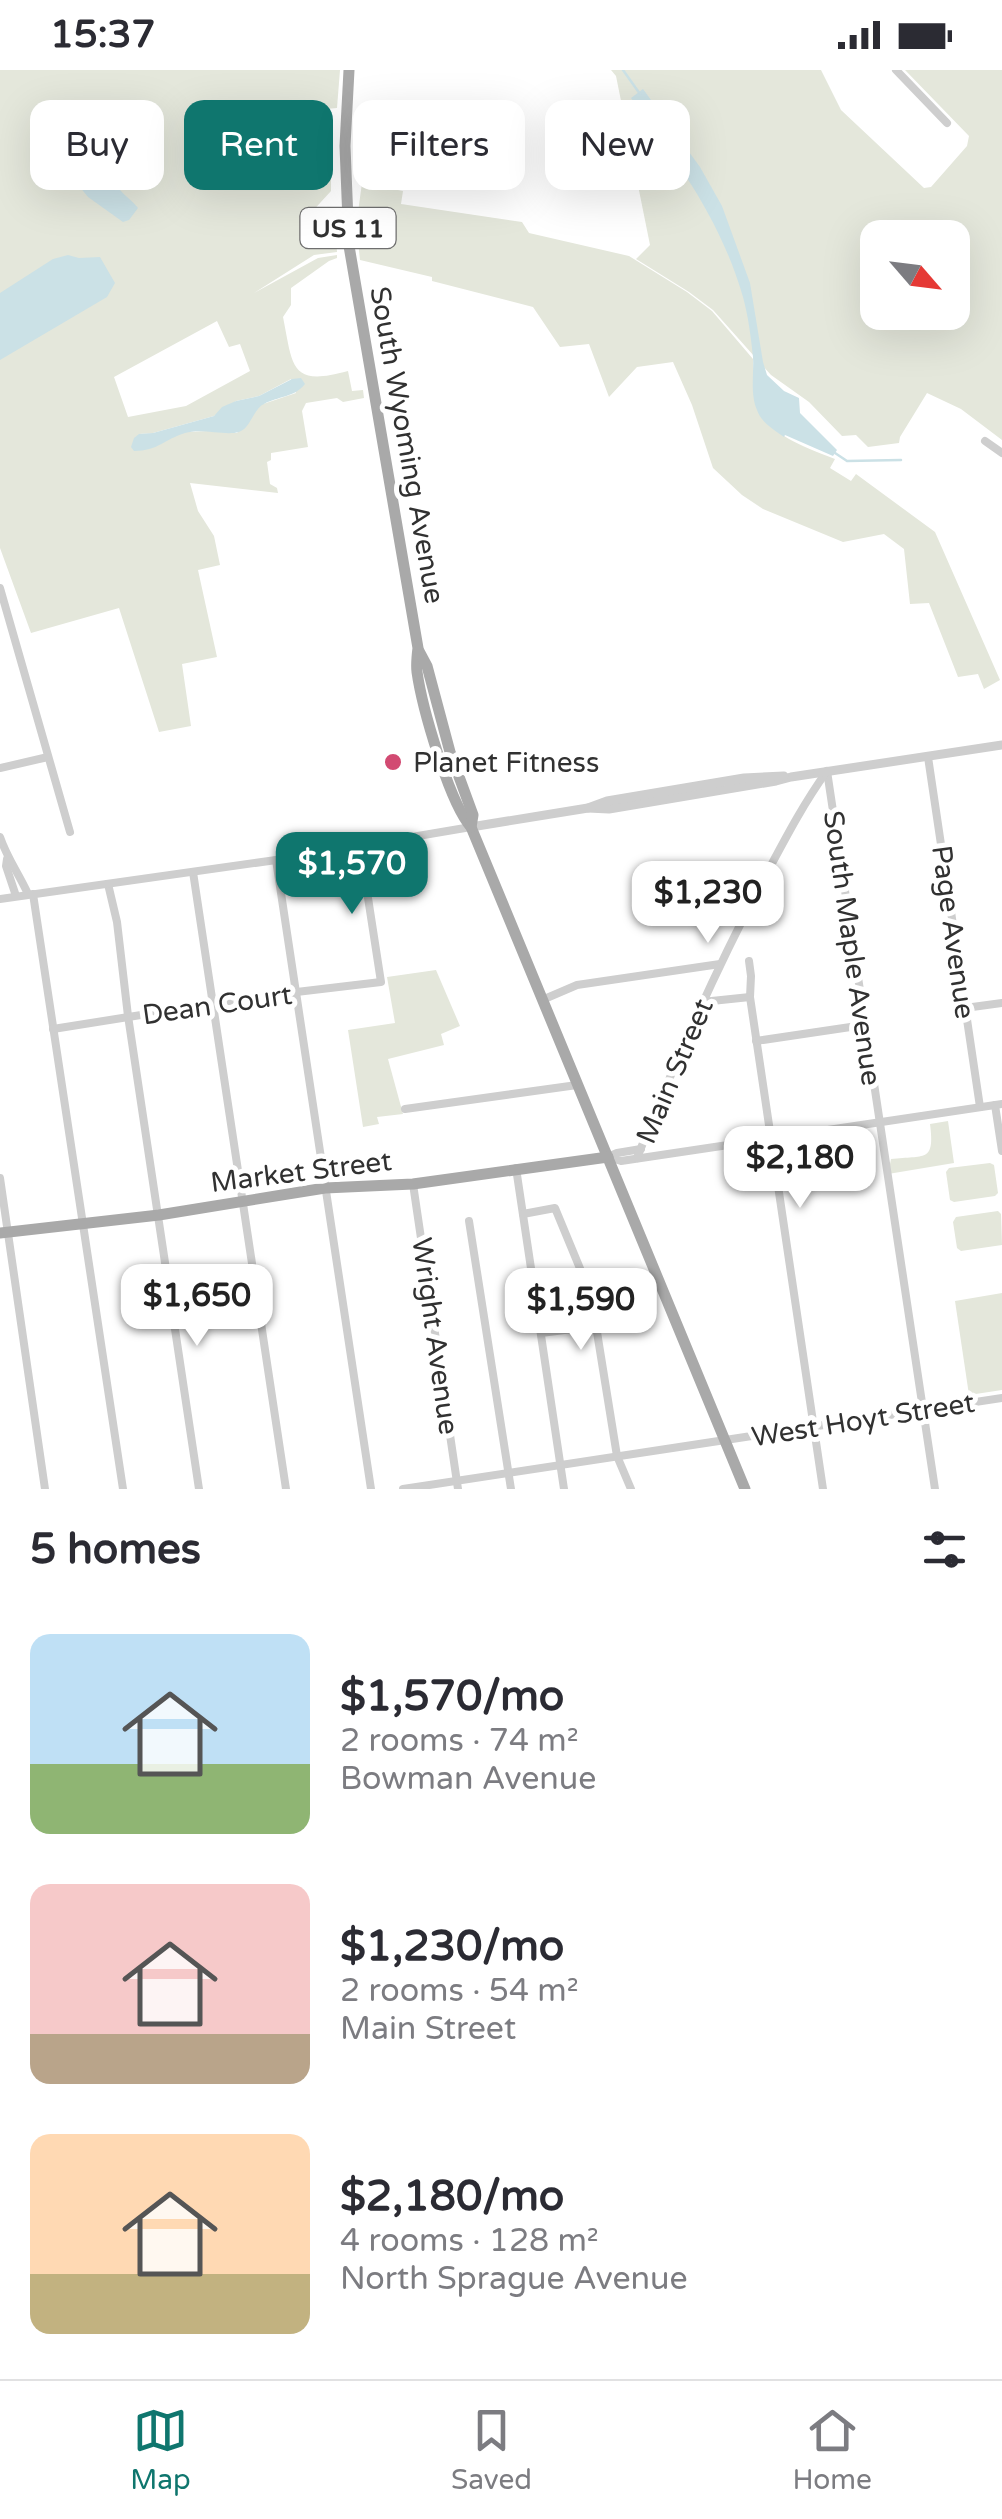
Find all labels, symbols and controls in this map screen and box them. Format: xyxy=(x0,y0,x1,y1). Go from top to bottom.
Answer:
text: 15:37 xyxy=(50,12,155,58)
chip: Buy xyxy=(30,100,164,190)
chip: Rent xyxy=(184,100,333,190)
chip: Filters xyxy=(353,100,525,190)
chip: New xyxy=(545,100,690,190)
road number: US 11 xyxy=(300,208,396,248)
north arrow xyxy=(860,220,970,330)
map controls xyxy=(860,220,970,330)
street label: South Wyoming Avenue xyxy=(362,284,452,606)
place label: Planet Fitness xyxy=(413,746,599,780)
marker: Planet Fitness xyxy=(382,751,404,773)
street label: South Maple Avenue xyxy=(816,809,888,1088)
pin: $1,570 xyxy=(271,832,433,917)
street label: Page Avenue xyxy=(924,843,982,1021)
text: $1,570 xyxy=(298,845,406,883)
pin: $1,230 xyxy=(627,861,789,946)
text: $1,230 xyxy=(654,874,762,912)
street label: Dean Court xyxy=(140,978,295,1032)
street label: Main Street xyxy=(629,994,721,1149)
pin: $2,180 xyxy=(719,1126,881,1211)
text: $2,180 xyxy=(746,1139,854,1177)
street label: Market Street xyxy=(209,1144,394,1200)
street label: Wright Avenue xyxy=(404,1235,466,1437)
pin: $1,650 xyxy=(116,1264,278,1349)
pin: $1,590 xyxy=(500,1268,662,1353)
text: $1,650 xyxy=(143,1277,251,1315)
text: $1,590 xyxy=(527,1281,635,1319)
street label: West Hoyt Street xyxy=(749,1386,977,1454)
icon: filters xyxy=(917,1522,972,1577)
text: 5 homes xyxy=(30,1524,201,1575)
text: $1,570/mo xyxy=(340,1671,564,1722)
icon: home xyxy=(110,1674,230,1794)
text: 2 rooms · 74 m² xyxy=(340,1722,579,1760)
text: Bowman Avenue xyxy=(340,1760,596,1798)
text: $1,230/mo xyxy=(340,1921,564,1972)
icon: home xyxy=(110,1924,230,2044)
text: 2 rooms · 54 m² xyxy=(340,1972,579,2010)
text: Main Street xyxy=(340,2010,516,2048)
text: $2,180/mo xyxy=(340,2171,564,2222)
icon: home xyxy=(110,2174,230,2294)
text: 4 rooms · 128 m² xyxy=(340,2222,599,2260)
text: North Sprague Avenue xyxy=(340,2260,688,2298)
tab: Map xyxy=(130,2403,191,2497)
tab: Saved xyxy=(451,2403,532,2497)
tab: Home xyxy=(792,2403,872,2497)

